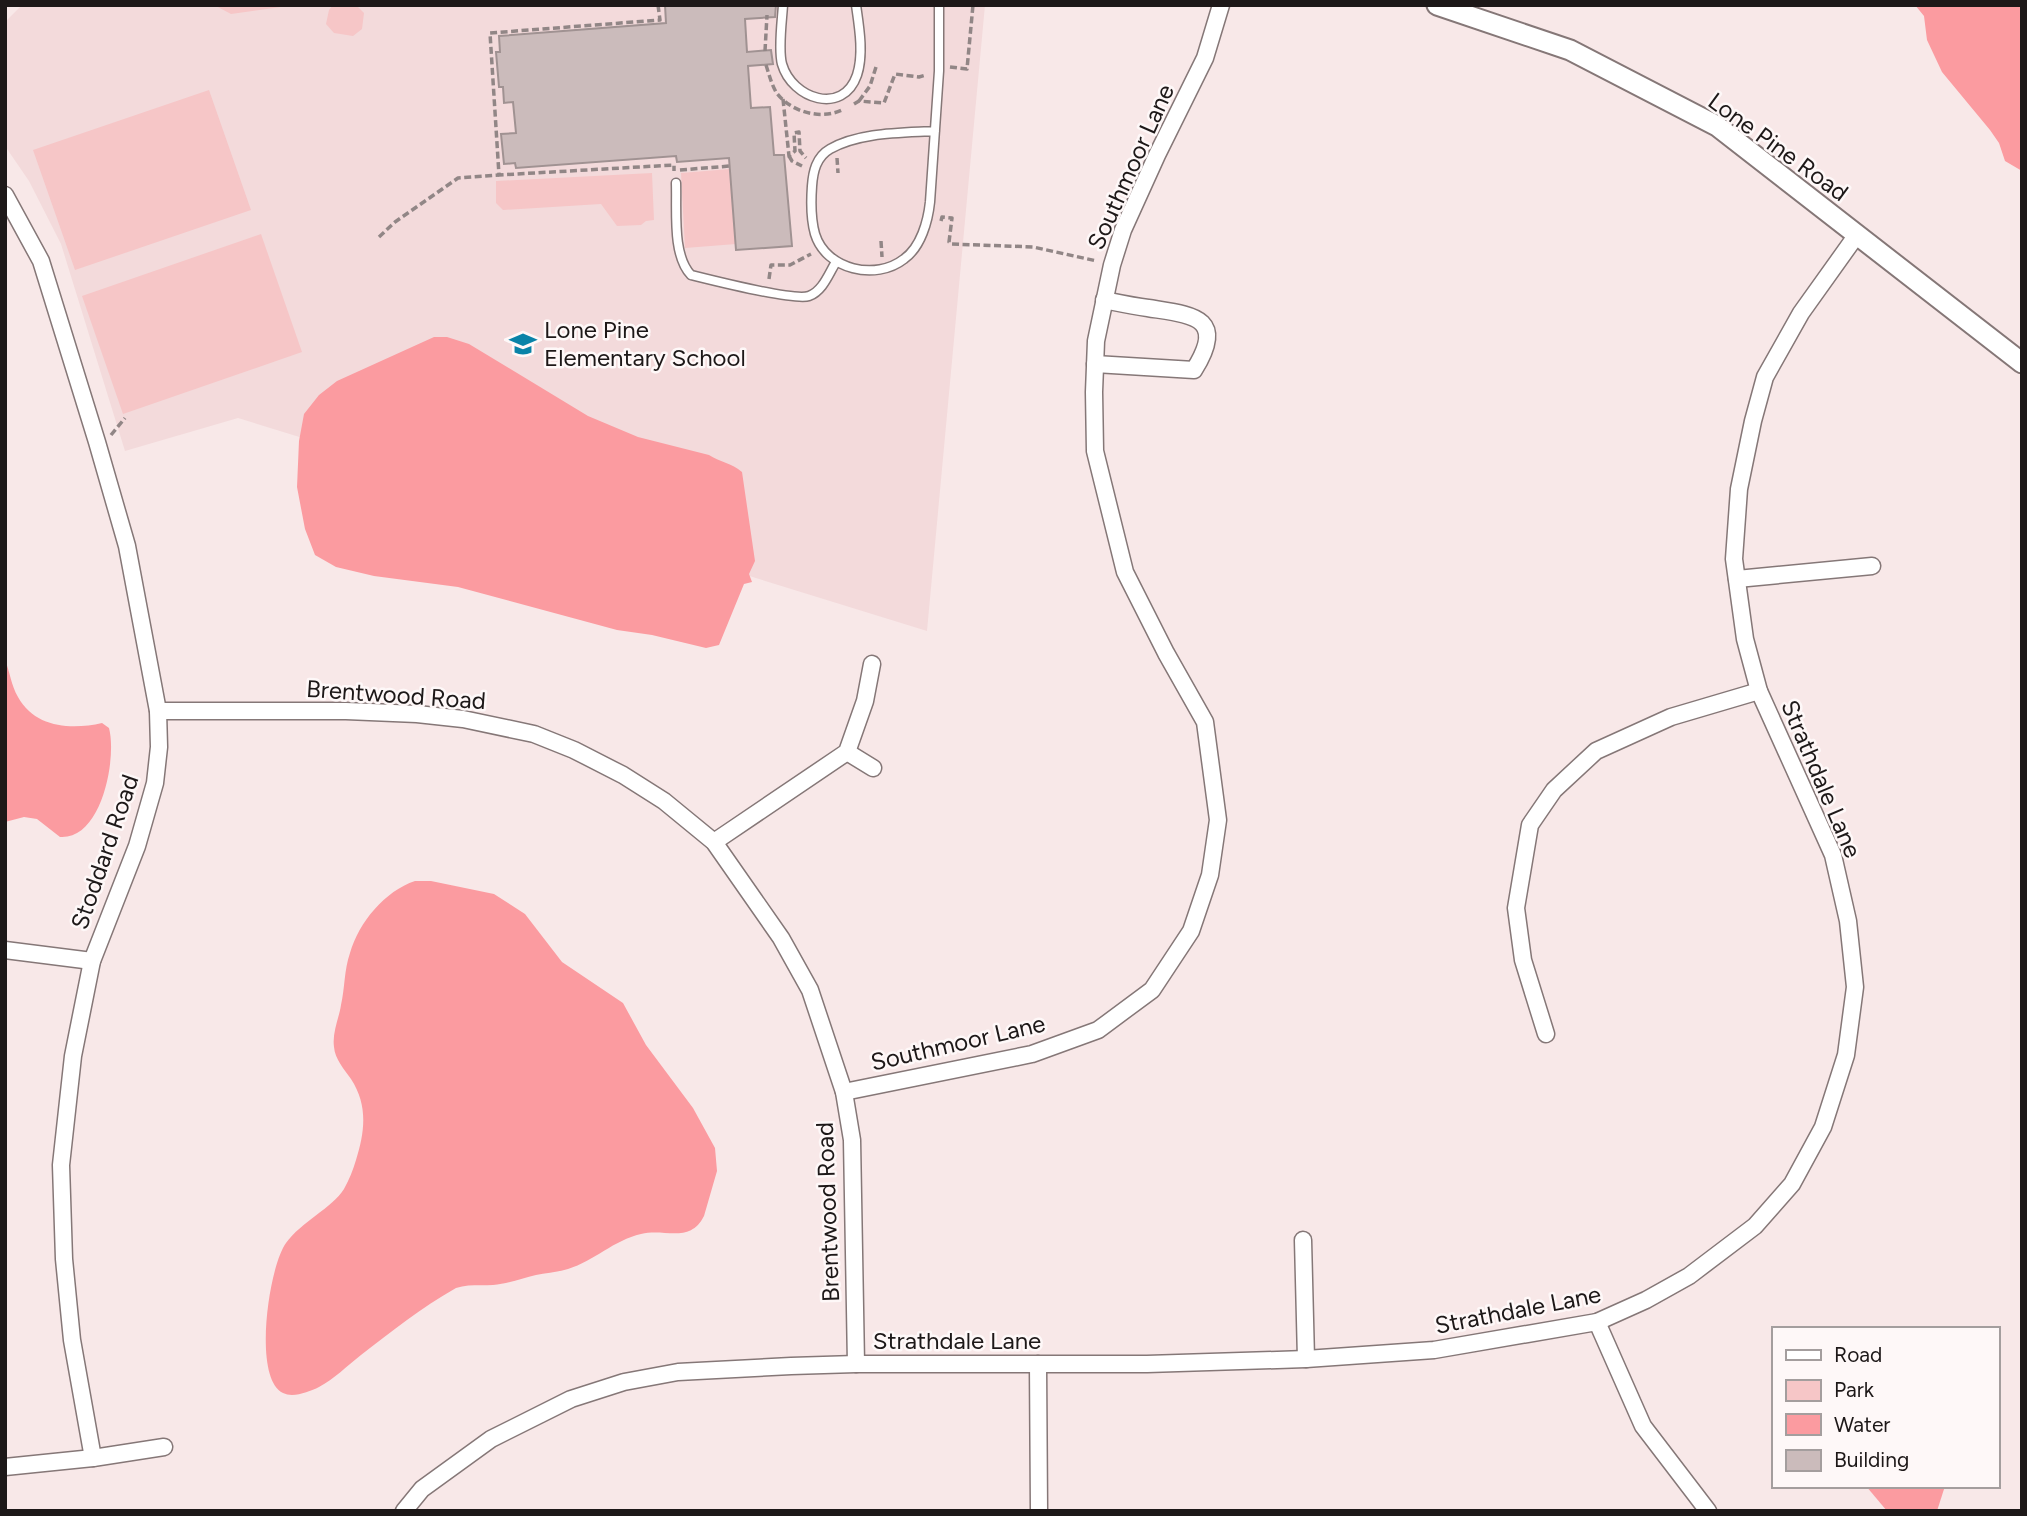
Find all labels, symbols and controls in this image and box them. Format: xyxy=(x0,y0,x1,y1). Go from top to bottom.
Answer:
street label: Southmoor Lane xyxy=(1081,80,1180,254)
street label: Lone Pine Road xyxy=(1703,86,1854,207)
place label: Lone Pine Elementary School xyxy=(544,315,746,372)
school or university icon: Lone Pine Elementary School xyxy=(508,329,538,359)
street label: Brentwood Road xyxy=(305,674,487,715)
street label: Strathdale Lane xyxy=(1775,696,1868,862)
street label: Stoddard Road xyxy=(65,771,145,933)
street label: Southmoor Lane xyxy=(868,1008,1048,1077)
street label: Brentwood Road xyxy=(810,1122,845,1302)
street label: Strathdale Lane xyxy=(1432,1279,1603,1340)
street label: Strathdale Lane xyxy=(873,1326,1041,1355)
legend xyxy=(1772,1327,1999,1488)
text: Road xyxy=(1834,1342,1882,1367)
text: Park xyxy=(1834,1377,1875,1402)
text: Water xyxy=(1834,1412,1890,1437)
text: Building xyxy=(1834,1447,1909,1472)

